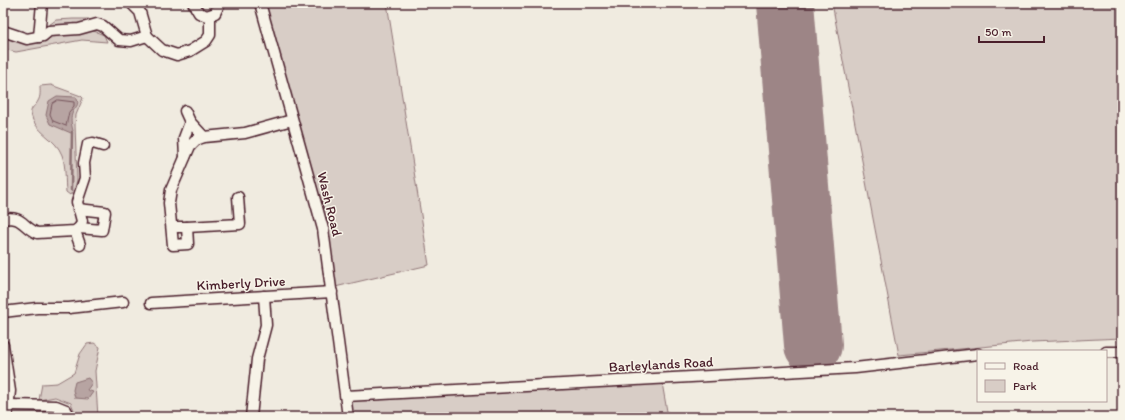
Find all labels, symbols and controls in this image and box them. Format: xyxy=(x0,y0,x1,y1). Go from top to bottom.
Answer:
scale bar xyxy=(979,18,1044,44)
text: 50 m xyxy=(985,25,1011,39)
street label: Wash Road xyxy=(313,170,346,239)
street label: Kimberly Drive xyxy=(196,273,286,294)
legend xyxy=(977,350,1107,402)
street label: Barleylands Road xyxy=(608,353,714,376)
text: Road xyxy=(1013,359,1039,373)
text: Park xyxy=(1013,379,1037,393)

